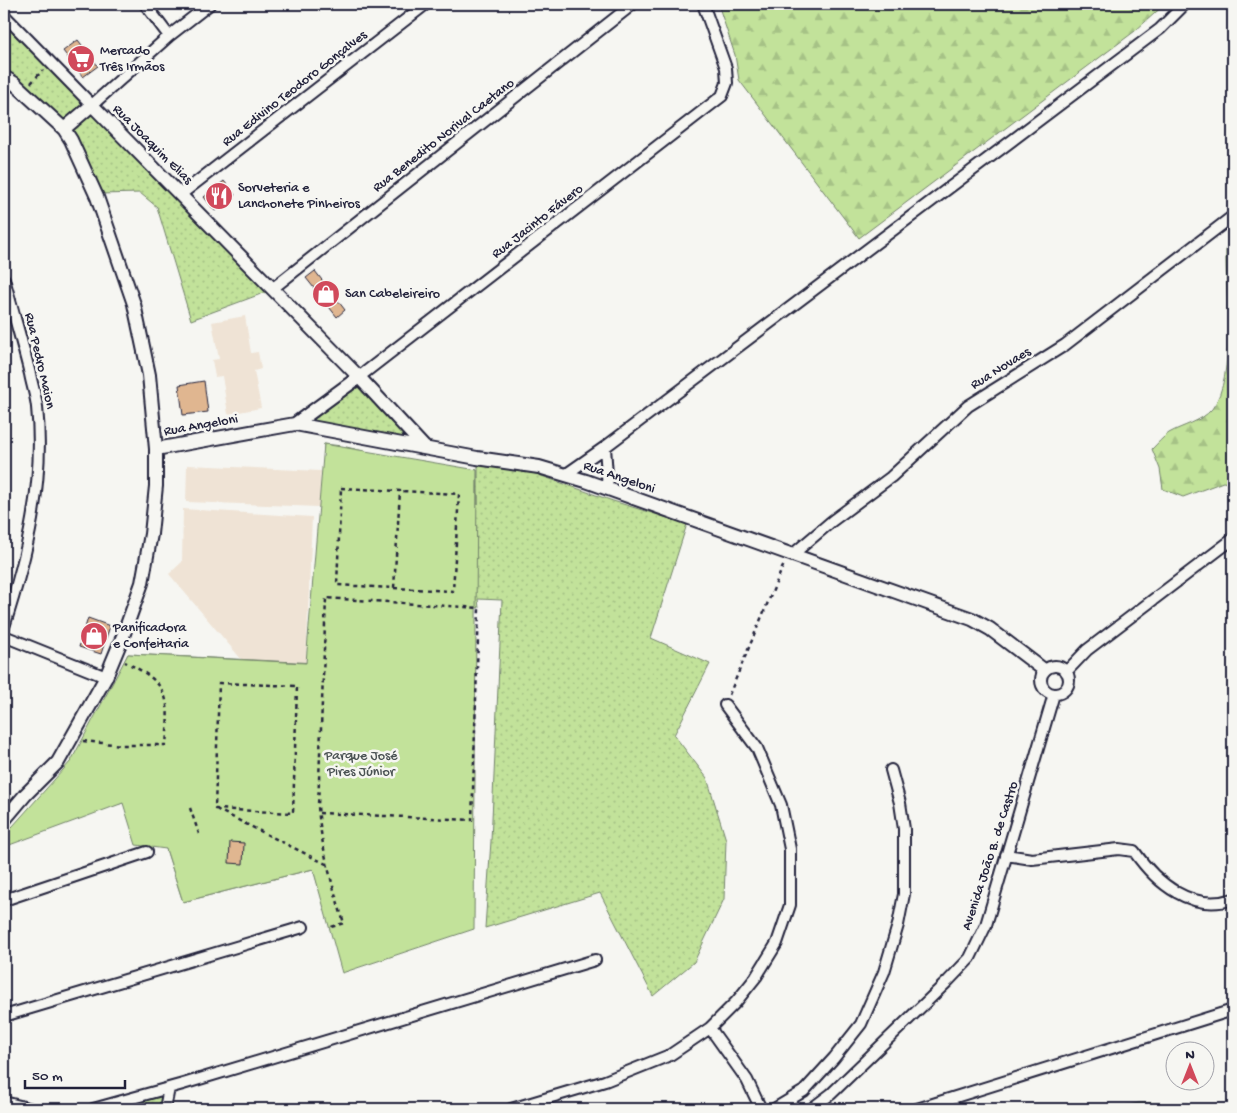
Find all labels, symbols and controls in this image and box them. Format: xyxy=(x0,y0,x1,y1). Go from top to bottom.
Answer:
street label: Rua Edivino Teodoro Gonçalves xyxy=(219,27,372,151)
place label: Mercado Três Irmãos xyxy=(99,43,165,76)
supermarket icon: Mercado Três Irmãos xyxy=(66,44,96,74)
street label: Rua Benedito Norival Caetano xyxy=(370,75,518,197)
street label: Rua Joaquim Elias xyxy=(108,101,196,189)
place label: Sorveteria e Lanchonete Pinheiros xyxy=(238,180,361,213)
restaurant icon: Sorveteria e Lanchonete Pinheiros xyxy=(204,181,234,211)
street label: Rua Jacinto Fávero xyxy=(489,181,587,263)
shop icon: San Cabeleireiro xyxy=(311,279,341,309)
place label: San Cabeleireiro xyxy=(345,286,440,303)
street label: Rua Pedro Maion xyxy=(20,311,58,411)
street label: Rua Novaes xyxy=(968,343,1035,394)
street label: Rua Angeloni xyxy=(163,411,239,441)
street label: Rua Angeloni xyxy=(581,458,657,498)
place label: Panificadora e Confeitaria xyxy=(112,620,190,653)
shop icon: Panificadora e Confeitaria xyxy=(79,621,109,651)
park label: Parque José Pires Júnior xyxy=(323,748,398,781)
street label: Avenida João B. de Castro xyxy=(959,779,1023,933)
north arrow xyxy=(1164,1040,1214,1090)
text: N xyxy=(1185,1047,1195,1064)
scale bar xyxy=(25,1058,125,1090)
text: 50 m xyxy=(32,1068,63,1086)

